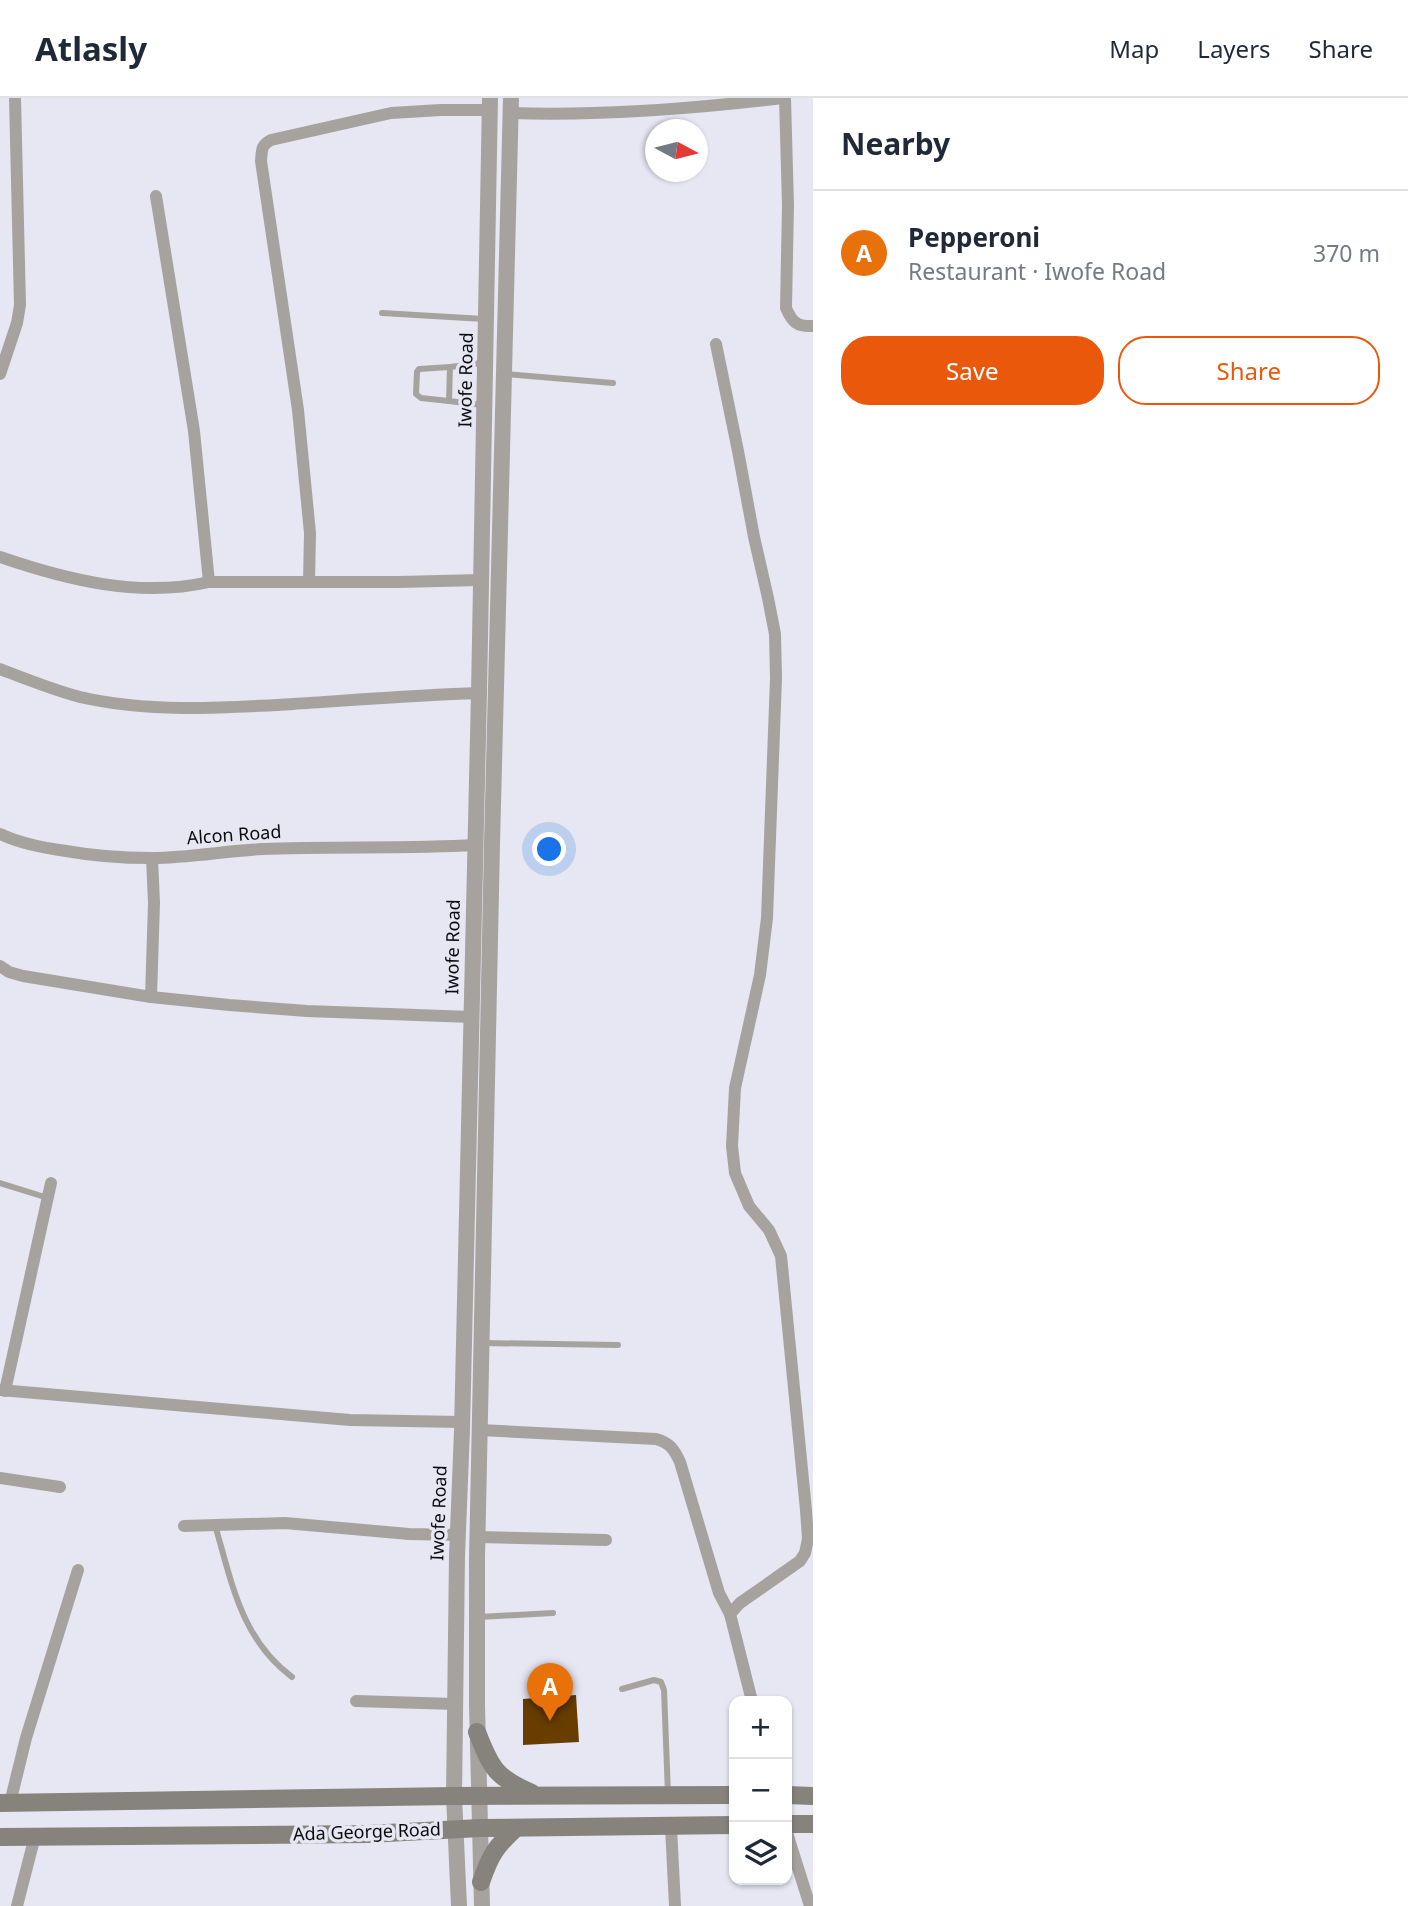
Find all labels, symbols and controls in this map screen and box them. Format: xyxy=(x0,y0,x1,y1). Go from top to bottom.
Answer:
text: Atlasly xyxy=(35,26,147,71)
text: Map xyxy=(1109,32,1159,65)
text: Layers xyxy=(1197,32,1271,65)
text: Share xyxy=(1309,32,1373,65)
north arrow xyxy=(645,119,708,182)
text: Nearby xyxy=(841,123,950,164)
text: Pepperoni xyxy=(908,219,1040,255)
text: A xyxy=(856,237,872,269)
text: 370 m xyxy=(1313,237,1380,269)
text: Restaurant · Iwofe Road xyxy=(908,255,1166,287)
street label: Iwofe Road xyxy=(452,332,478,428)
button: Save xyxy=(841,336,1104,405)
button: Share xyxy=(1118,336,1380,405)
street label: Alcon Road xyxy=(186,819,282,849)
your location xyxy=(532,832,566,866)
street label: Iwofe Road xyxy=(439,899,465,995)
street label: Iwofe Road xyxy=(424,1465,452,1561)
pin: A xyxy=(527,1663,573,1721)
map controls xyxy=(729,1696,792,1885)
button: + xyxy=(729,1696,792,1759)
button: − xyxy=(729,1759,792,1822)
street label: Ada George Road xyxy=(293,1816,441,1846)
button: layers xyxy=(729,1822,792,1885)

